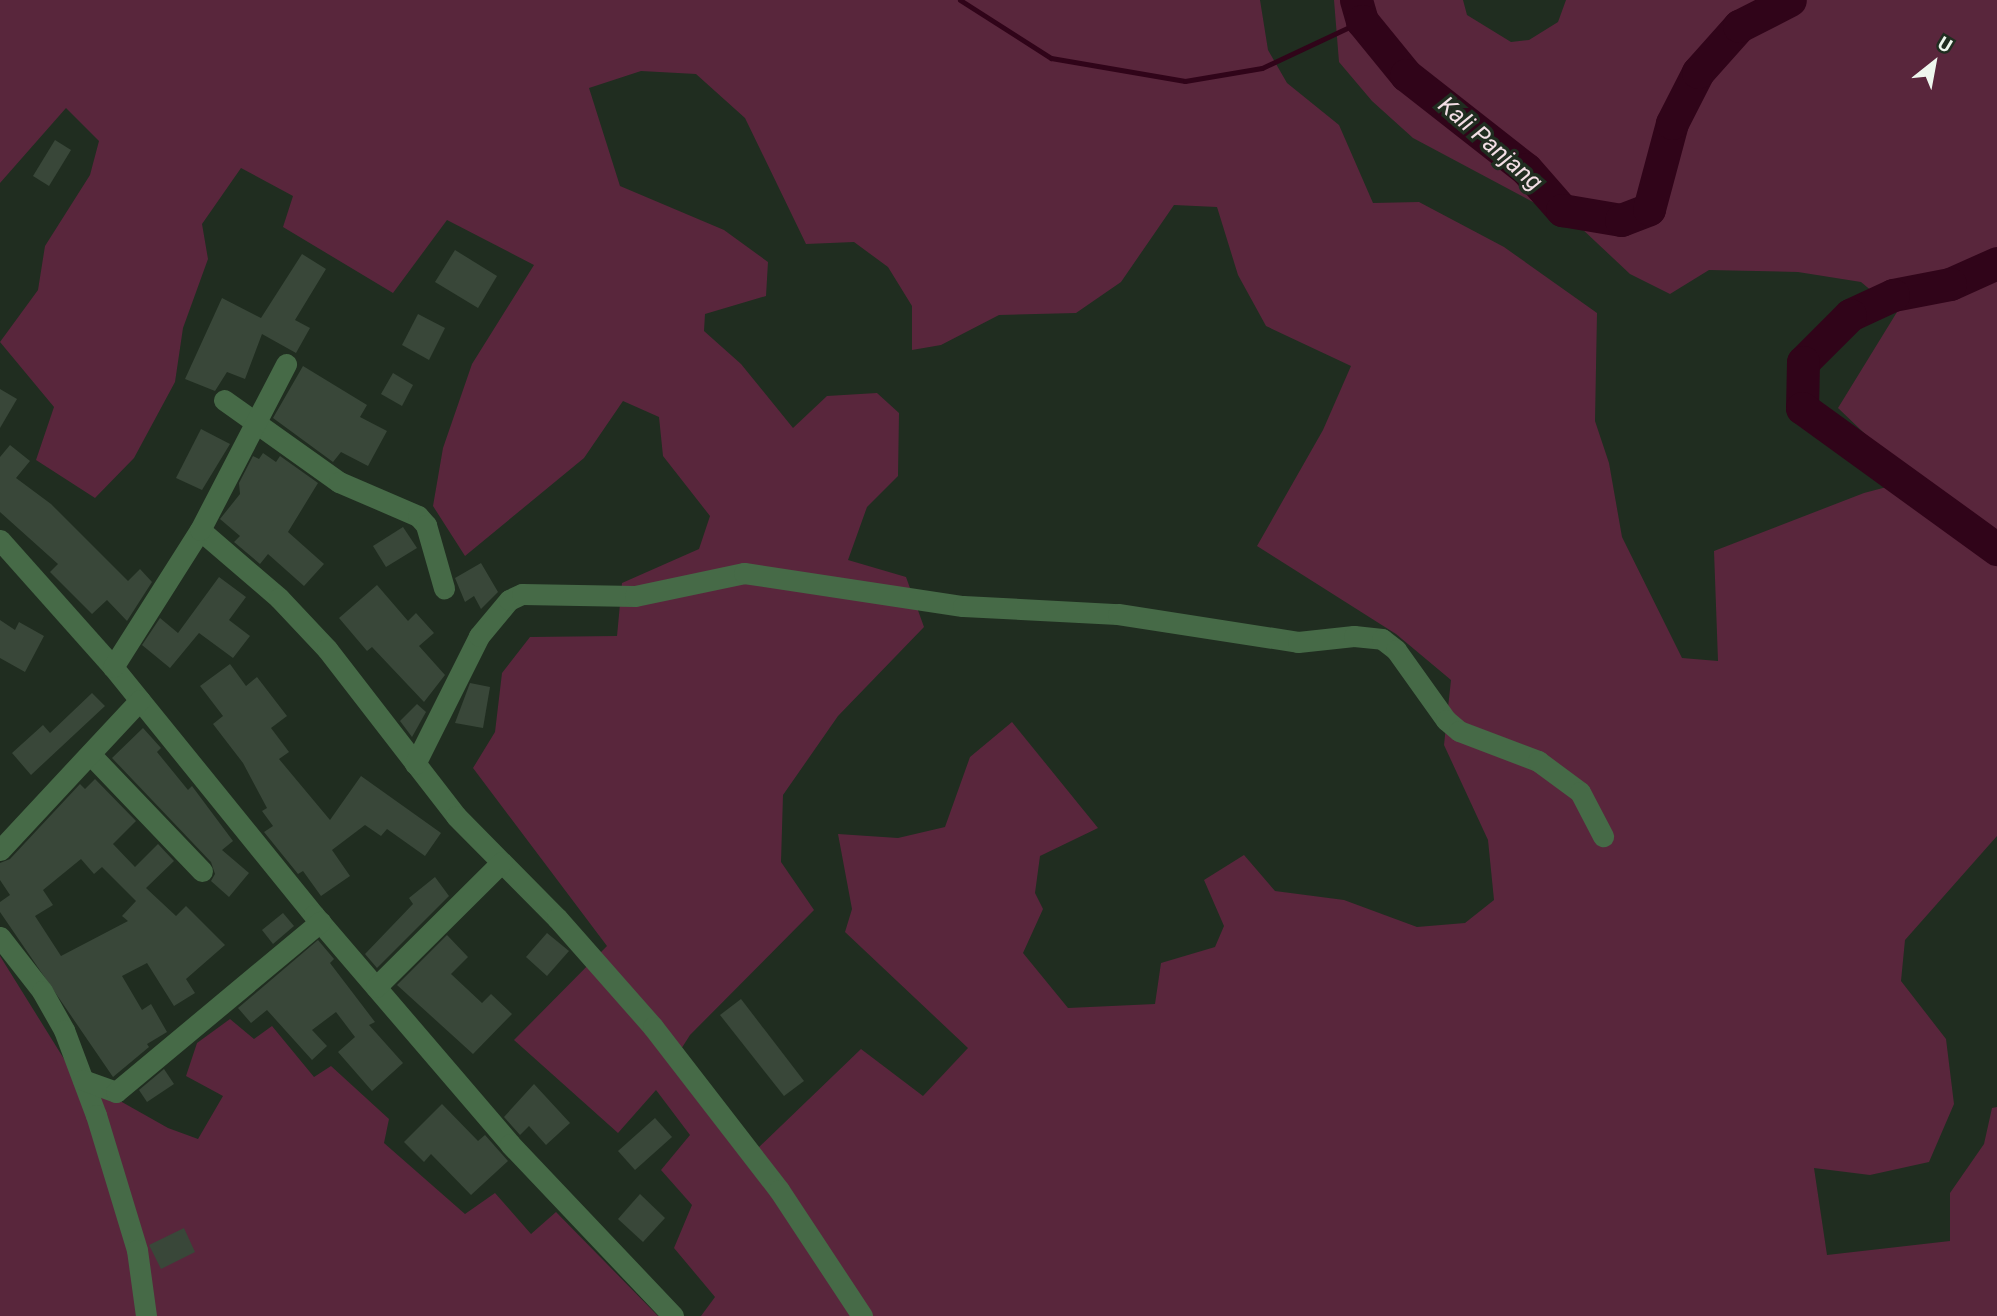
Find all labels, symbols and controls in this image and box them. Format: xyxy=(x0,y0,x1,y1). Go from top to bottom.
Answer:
north arrow xyxy=(1899,28,1969,98)
text: U xyxy=(1934,31,1956,58)
water label: Kali Panjang xyxy=(1432,91,1548,197)

